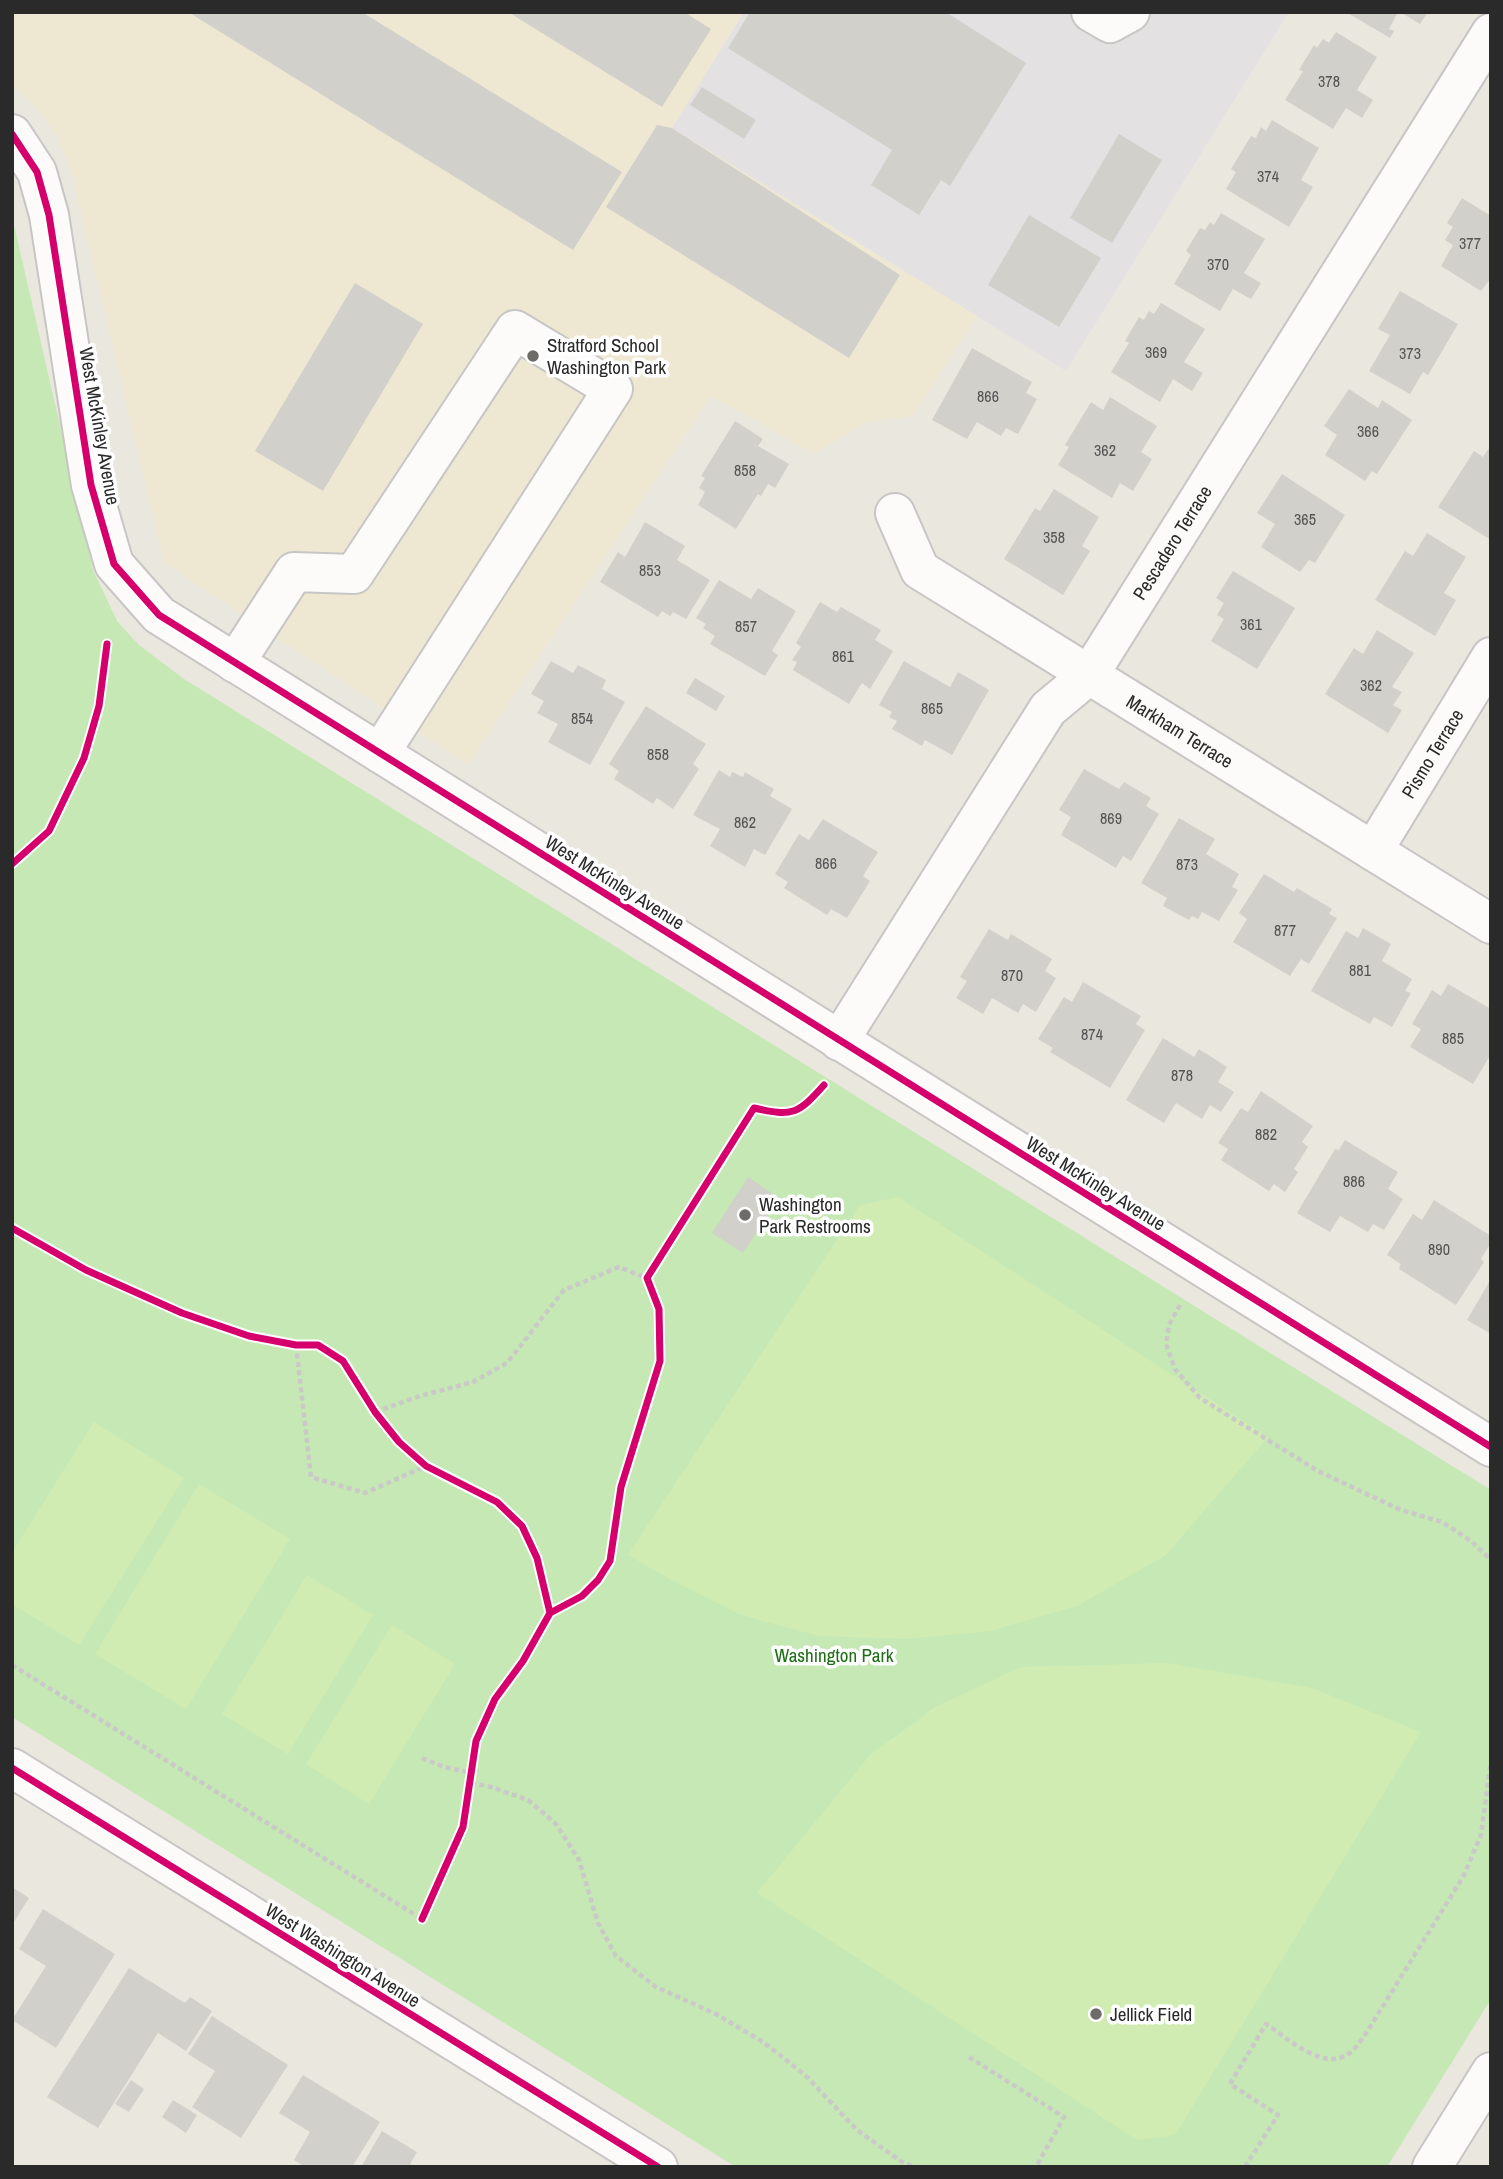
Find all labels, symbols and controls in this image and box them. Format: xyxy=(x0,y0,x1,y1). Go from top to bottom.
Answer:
house number: 378 xyxy=(1318,70,1340,92)
house number: 374 xyxy=(1257,165,1279,187)
house number: 377 xyxy=(1459,232,1481,254)
house number: 370 xyxy=(1207,253,1229,275)
place label: Stratford School Washington Park xyxy=(547,332,666,380)
house number: 369 xyxy=(1145,341,1167,363)
house number: 373 xyxy=(1399,342,1421,364)
street label: West McKinley Avenue xyxy=(73,345,127,507)
marker: Stratford School Washington Park xyxy=(525,348,541,364)
house number: 866 xyxy=(977,385,999,407)
house number: 366 xyxy=(1357,420,1379,442)
house number: 362 xyxy=(1094,439,1116,461)
house number: 858 xyxy=(734,459,756,481)
street label: Pescadero Terrace xyxy=(1126,480,1218,605)
house number: 365 xyxy=(1294,508,1316,530)
house number: 358 xyxy=(1043,526,1065,548)
house number: 853 xyxy=(639,559,661,581)
house number: 361 xyxy=(1240,613,1263,635)
house number: 857 xyxy=(735,615,757,637)
house number: 861 xyxy=(832,645,855,667)
house number: 362 xyxy=(1360,674,1382,696)
street label: Markham Terrace xyxy=(1122,688,1238,774)
house number: 865 xyxy=(921,697,943,719)
street label: Pismo Terrace xyxy=(1395,704,1469,803)
house number: 854 xyxy=(571,707,593,729)
house number: 858 xyxy=(647,743,669,765)
house number: 869 xyxy=(1100,807,1122,829)
house number: 862 xyxy=(734,811,756,833)
street label: West McKinley Avenue xyxy=(540,829,690,935)
house number: 866 xyxy=(815,852,837,874)
house number: 873 xyxy=(1176,853,1198,875)
house number: 877 xyxy=(1274,919,1296,941)
house number: 881 xyxy=(1349,959,1372,981)
house number: 870 xyxy=(1001,964,1023,986)
house number: 874 xyxy=(1081,1023,1103,1045)
house number: 885 xyxy=(1442,1027,1464,1049)
house number: 878 xyxy=(1171,1064,1193,1086)
house number: 882 xyxy=(1255,1123,1277,1145)
street label: West McKinley Avenue xyxy=(1021,1130,1171,1236)
house number: 886 xyxy=(1343,1170,1365,1192)
place label: Washington Park Restrooms xyxy=(759,1191,871,1239)
marker: Washington Park Restrooms xyxy=(737,1207,753,1223)
house number: 890 xyxy=(1428,1238,1450,1260)
park label: Washington Park xyxy=(775,1642,894,1668)
street label: West Washington Avenue xyxy=(261,1897,425,2013)
place label: Jellick Field xyxy=(1110,2001,1192,2027)
marker: Jellick Field xyxy=(1088,2006,1104,2022)

